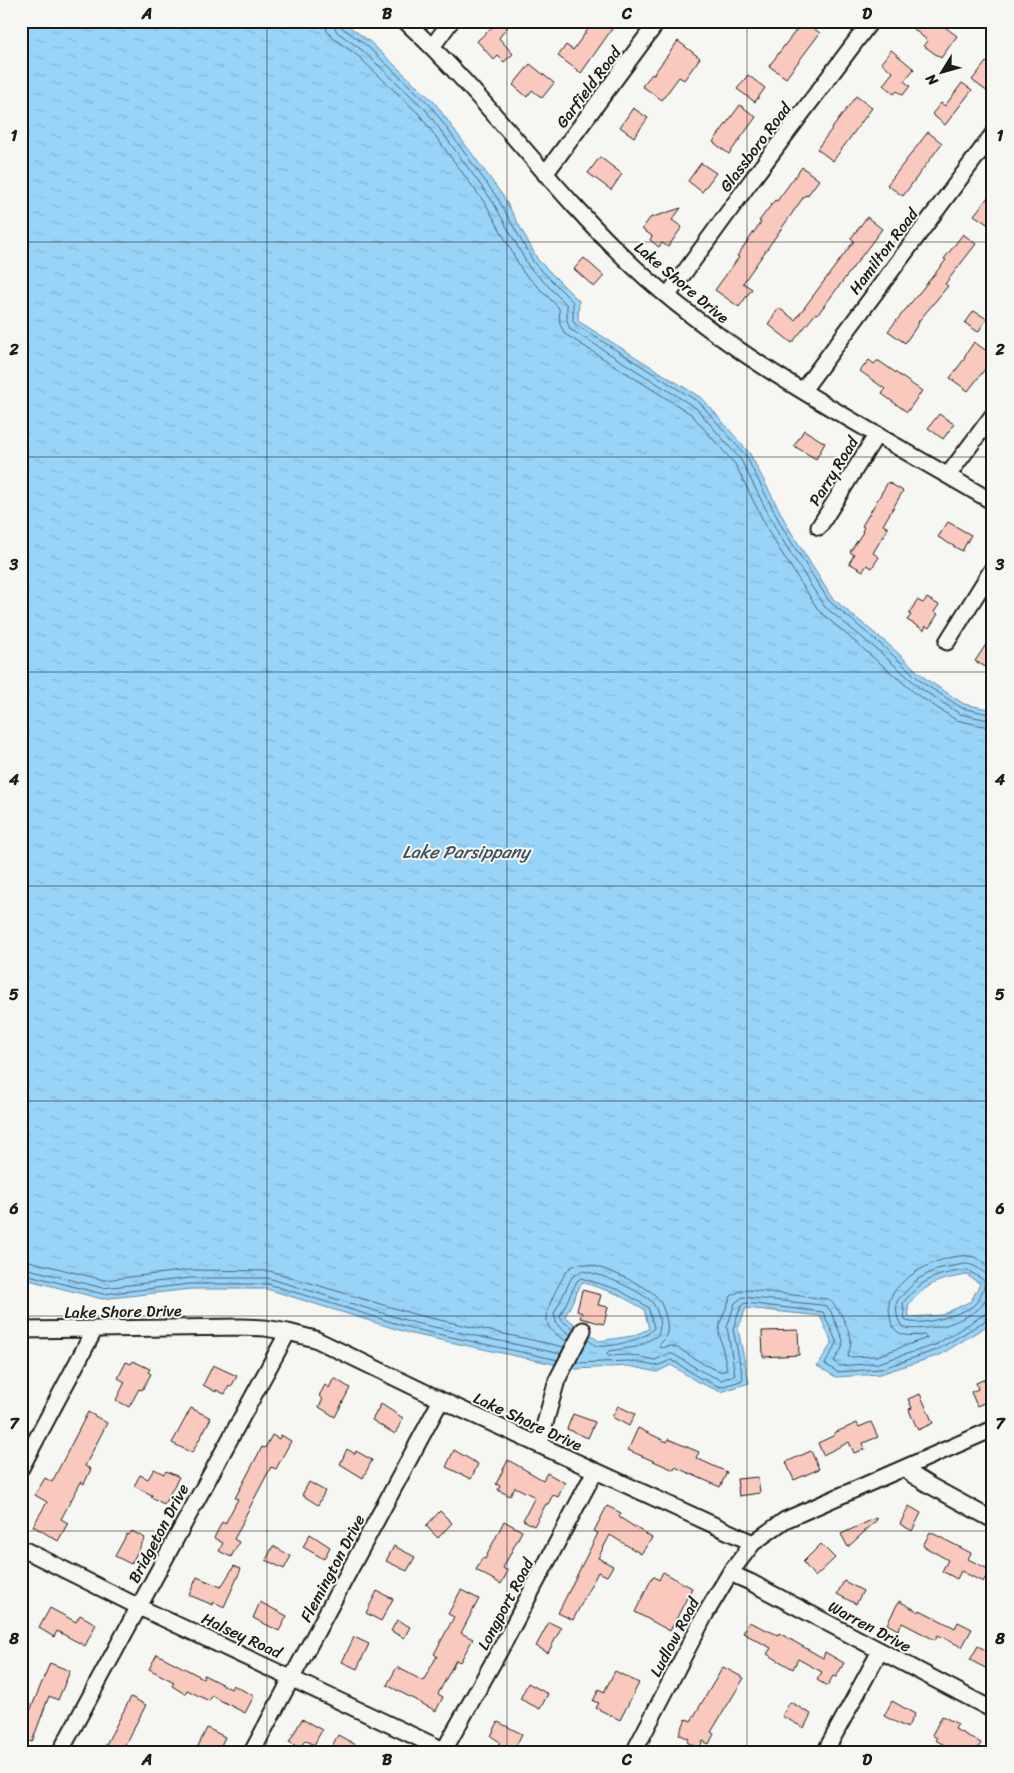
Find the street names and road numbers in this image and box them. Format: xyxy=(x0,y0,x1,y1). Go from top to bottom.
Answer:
street label: Garfield Road xyxy=(548,39,630,134)
street label: Glassboro Road xyxy=(712,95,800,198)
street label: Hamilton Road xyxy=(841,201,927,301)
street label: Lake Shore Drive xyxy=(627,234,736,331)
street label: Parry Road xyxy=(801,429,867,512)
street label: Lake Shore Drive xyxy=(64,1296,182,1327)
street label: Lake Shore Drive xyxy=(469,1384,587,1460)
street label: Bridgeton Drive xyxy=(120,1478,197,1588)
street label: Flemington Drive xyxy=(292,1509,373,1628)
street label: Longport Road xyxy=(469,1552,543,1655)
street label: Ludlow Road xyxy=(641,1591,708,1682)
street label: Warren Drive xyxy=(823,1592,917,1661)
street label: Halsey Road xyxy=(197,1604,288,1667)

